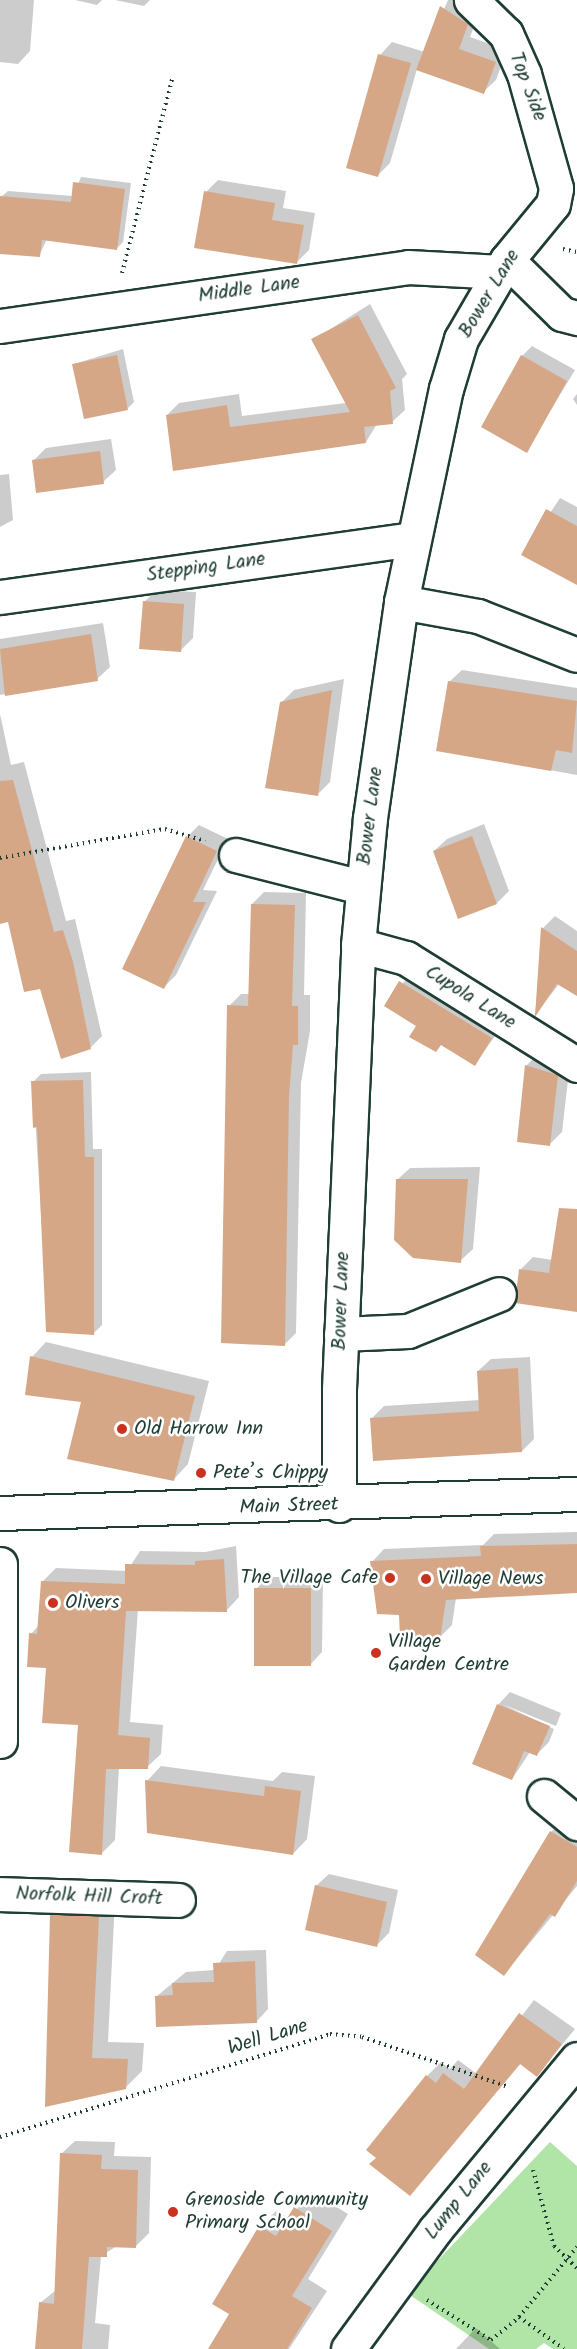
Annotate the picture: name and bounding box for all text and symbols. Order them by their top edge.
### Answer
street label: Top Side [503,49,551,125]
street label: Bower Lane [454,245,526,343]
street label: Middle Lane [197,271,301,309]
street label: Stepping Lane [145,548,267,588]
street label: Bower Lane [353,765,389,867]
street label: Cupola Lane [420,961,520,1035]
street label: Bower Lane [328,1251,356,1351]
place label: Old Harrow Inn [134,1417,263,1441]
marker: Old Harrow Inn [115,1422,129,1436]
place label: Pete’s Chippy [213,1461,328,1485]
marker: Pete’s Chippy [194,1466,208,1480]
street label: Main Street [239,1493,339,1521]
place label: The Village Cafe [241,1566,378,1590]
place label: Village News [438,1567,544,1591]
marker: The Village Cafe [383,1571,397,1585]
marker: Village News [419,1572,433,1586]
place label: Olivers [65,1591,119,1615]
marker: Olivers [46,1596,60,1610]
place label: Village Garden Centre [388,1630,509,1677]
marker: Village Garden Centre [369,1646,383,1660]
street label: Norfolk Hill Croft [15,1882,163,1912]
street label: Well Lane [225,2014,311,2062]
street label: Lump Lane [420,2157,498,2245]
place label: Grenoside Community Primary School [185,2188,368,2235]
marker: Grenoside Community Primary School [166,2205,180,2219]

